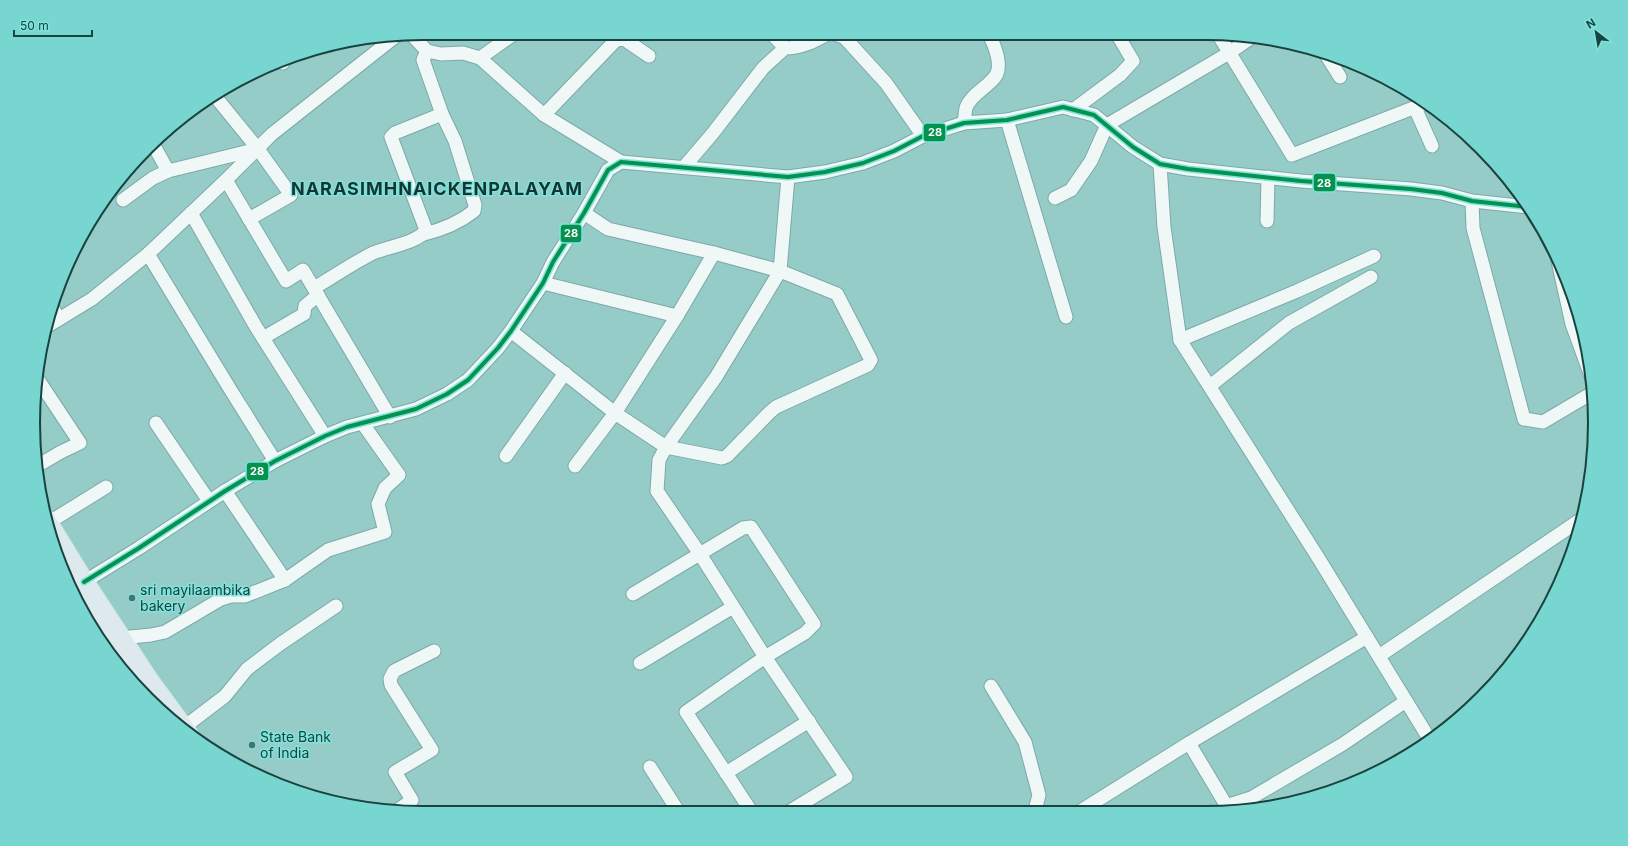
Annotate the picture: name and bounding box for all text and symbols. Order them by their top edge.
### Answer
scale bar [14,12,92,38]
north arrow [1576,12,1616,52]
text: N [1584,15,1598,32]
text: 50 m [20,18,49,33]
line badge: 28 [923,123,946,142]
text: 28 [928,125,942,139]
line badge: 28 [1313,173,1336,192]
text: 28 [1317,176,1331,190]
district label: NARASIMHNAICKENPALAYAM [291,178,583,199]
line badge: 28 [560,224,582,243]
text: 28 [564,226,578,240]
line badge: 28 [246,462,269,481]
text: 28 [250,464,264,478]
place label: sri mayilaambika bakery [140,581,250,614]
marker: sri mayilaambika bakery [127,593,137,603]
place label: State Bank of India [260,728,331,761]
marker: State Bank of India [247,740,257,750]

